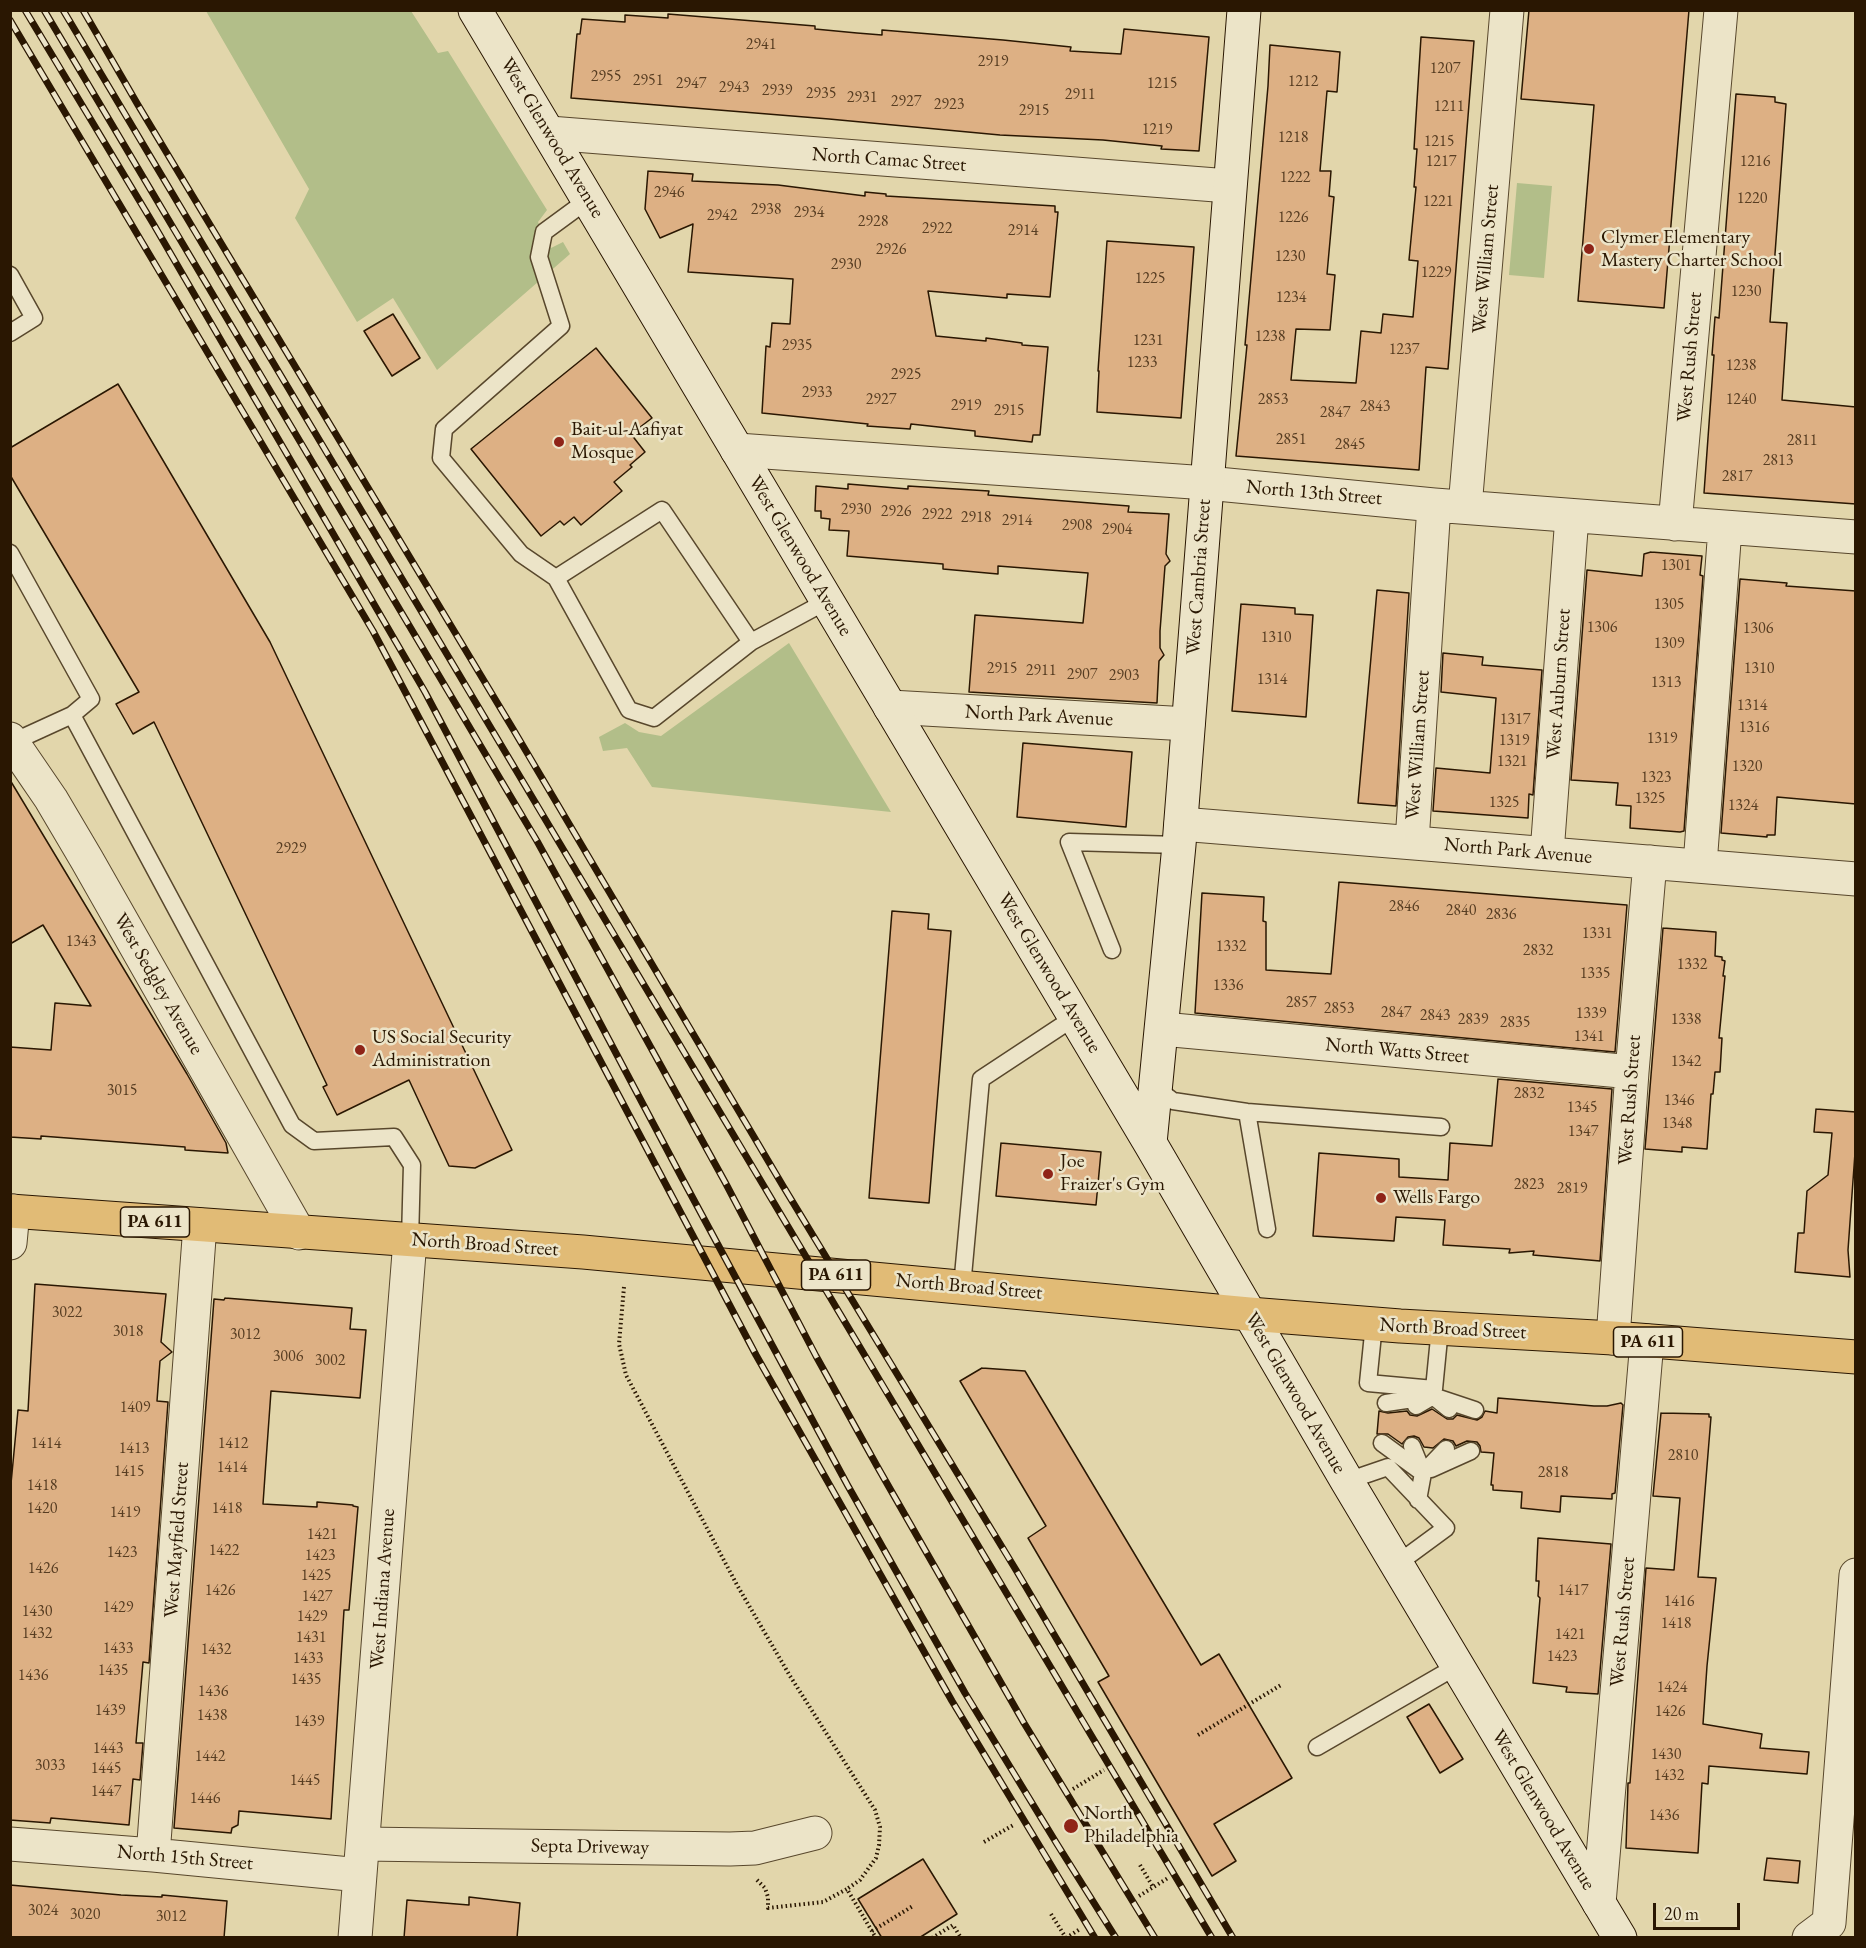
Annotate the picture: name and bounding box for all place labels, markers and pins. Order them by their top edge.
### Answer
place label: Clymer Elementary Mastery Charter School [1601,226,1783,273]
marker: Clymer Elementary Mastery Charter School [1582,242,1596,256]
place label: Bait-ul-Aafiyat Mosque [571,418,683,465]
marker: Bait-ul-Aafiyat Mosque [552,435,566,449]
place label: US Social Security Administration [372,1026,511,1073]
marker: US Social Security Administration [353,1043,367,1057]
place label: Joe Fraizer's Gym [1060,1150,1165,1197]
marker: Joe Fraizer's Gym [1041,1167,1055,1181]
place label: Wells Fargo [1393,1186,1480,1210]
marker: Wells Fargo [1374,1191,1388,1205]
place label: North Philadelphia [1084,1802,1179,1849]
marker: North Philadelphia [1062,1817,1080,1835]

